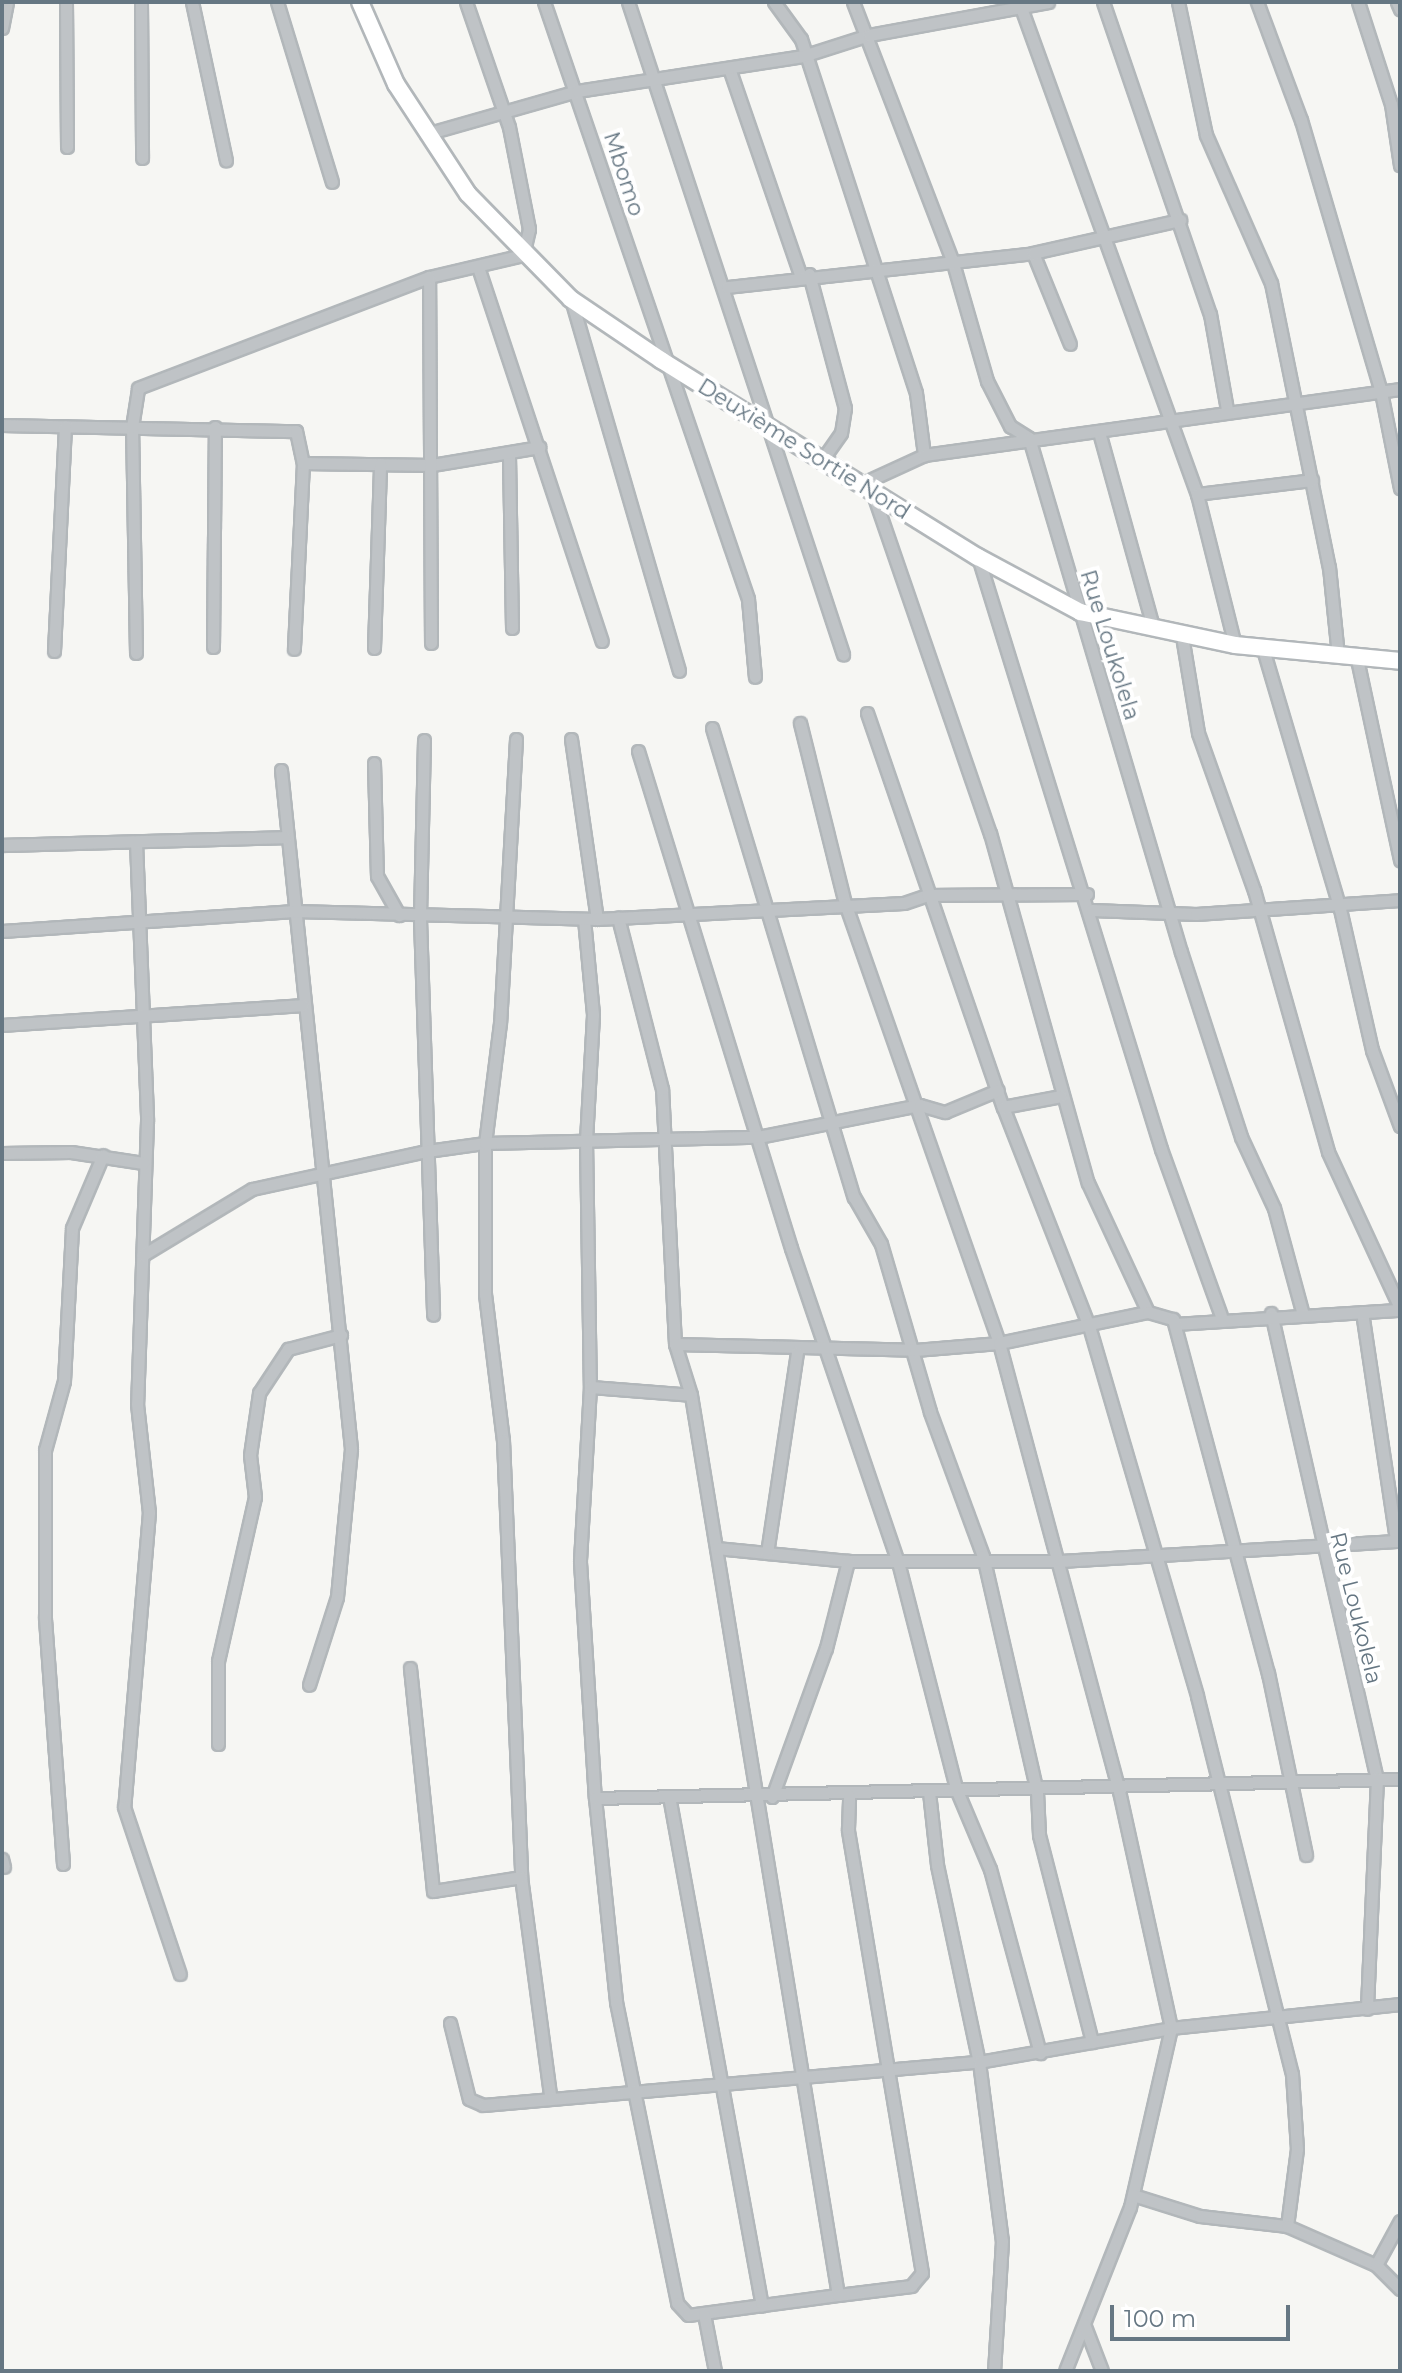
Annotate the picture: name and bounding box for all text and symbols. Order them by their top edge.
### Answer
street label: Mbomo [598,129,650,219]
street label: Deuxième Sortie Nord [693,373,915,525]
street label: Rue Loukolela [1075,567,1145,723]
street label: Rue Loukolela [1324,1529,1388,1687]
scale bar [1114,2289,1294,2339]
text: 100 m [1124,2304,1196,2333]

